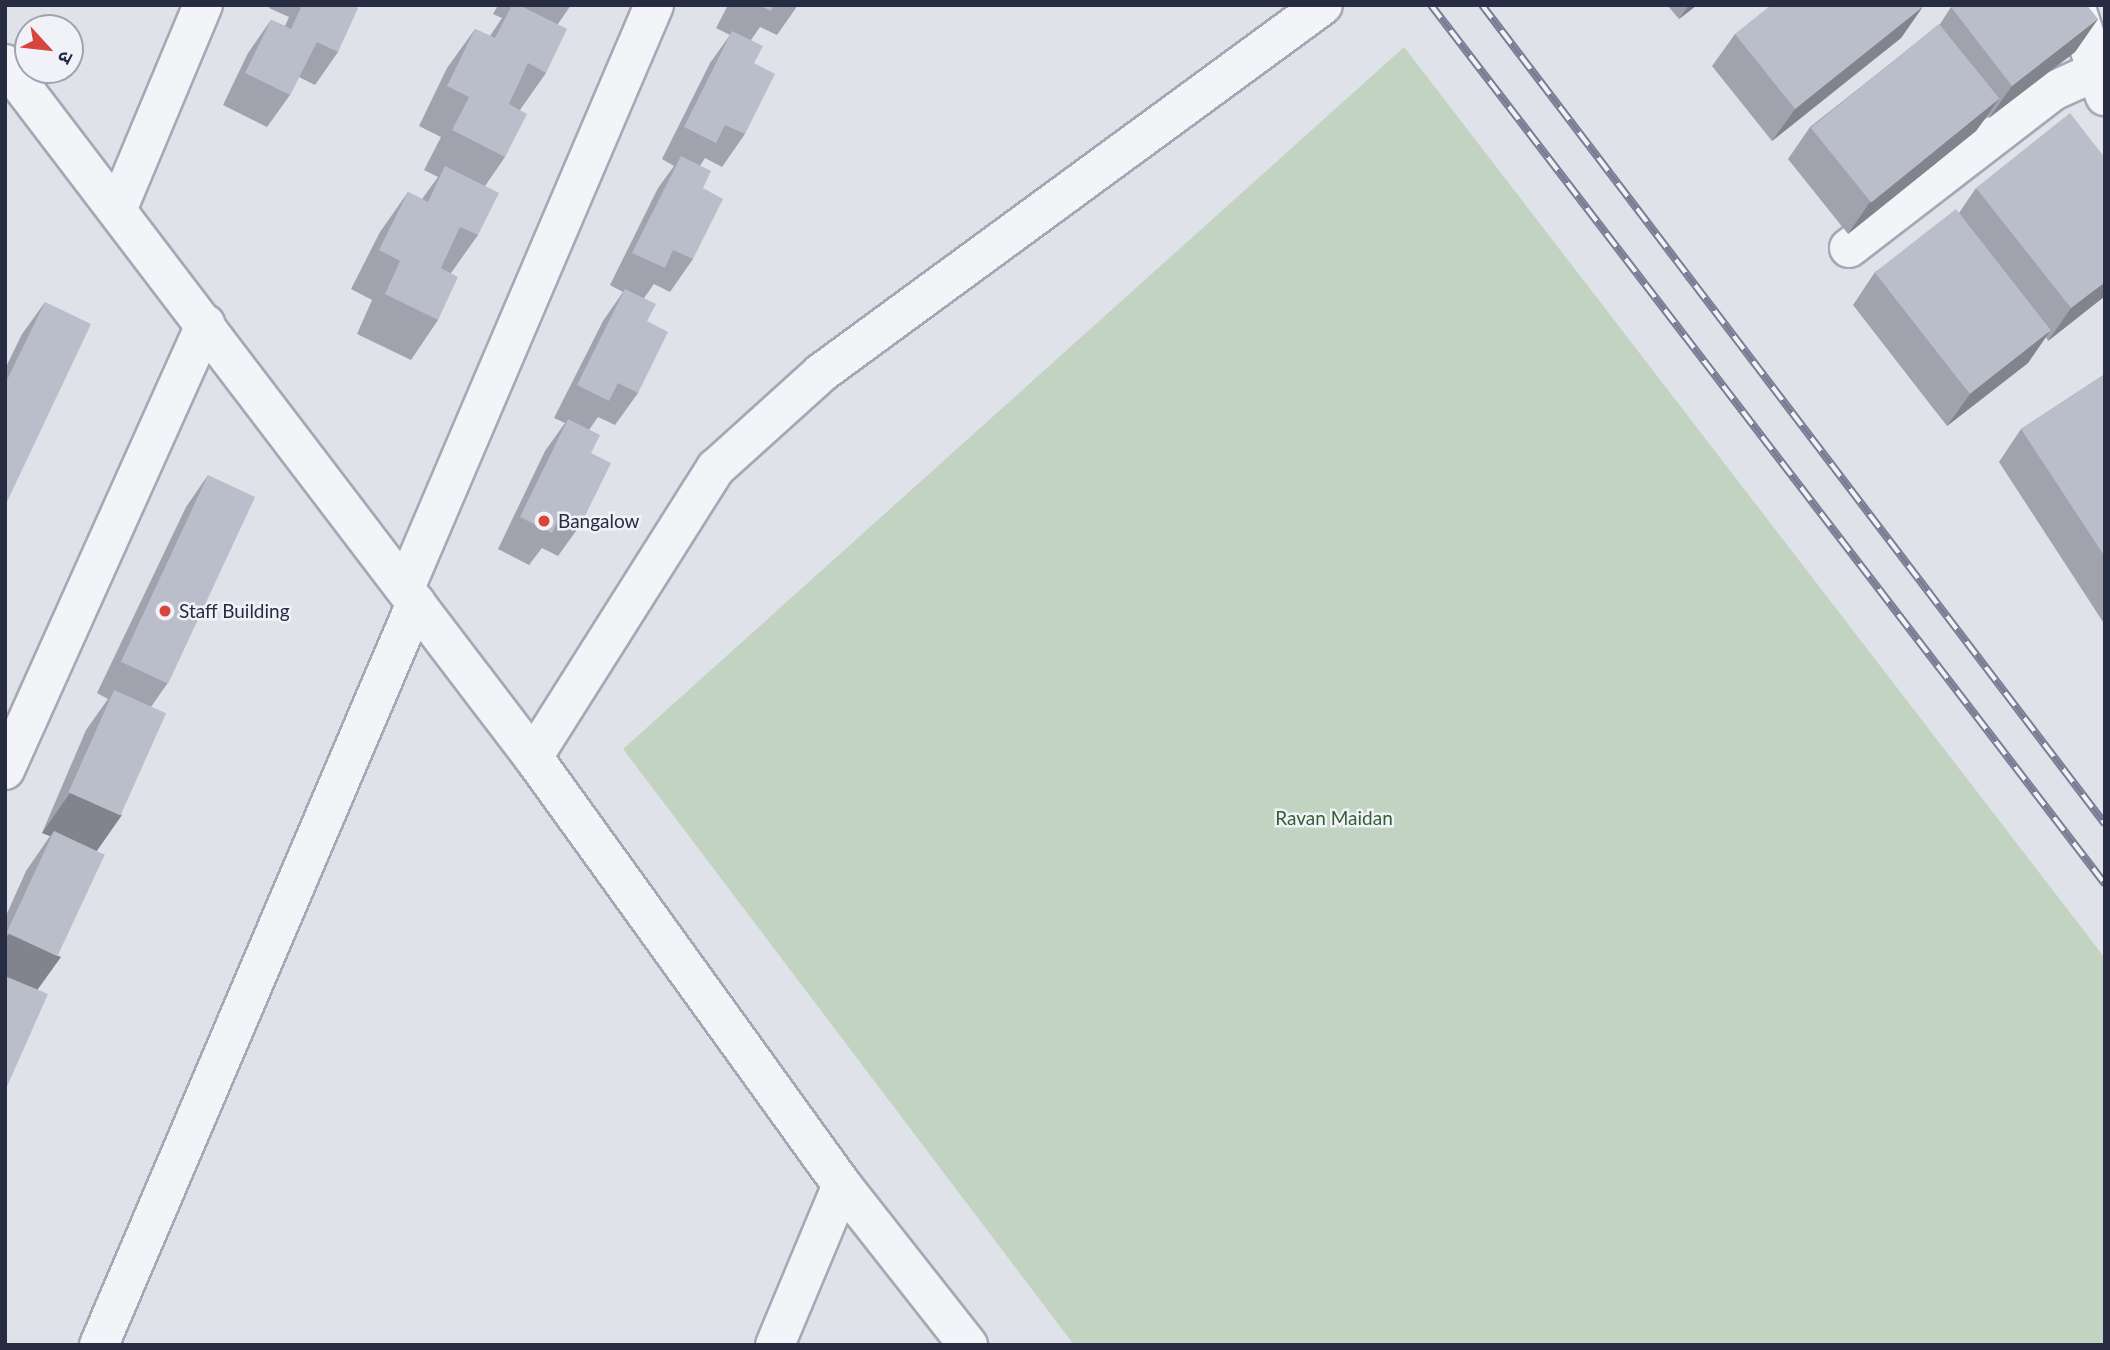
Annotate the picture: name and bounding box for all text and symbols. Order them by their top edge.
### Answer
north arrow [14,14,84,84]
text: उ [54,48,79,68]
place label: Bangalow [558,510,640,532]
marker: Bangalow [536,513,552,529]
place label: Staff Building [179,600,290,622]
marker: Staff Building [157,603,173,619]
park label: Ravan Maidan [1275,807,1393,829]

